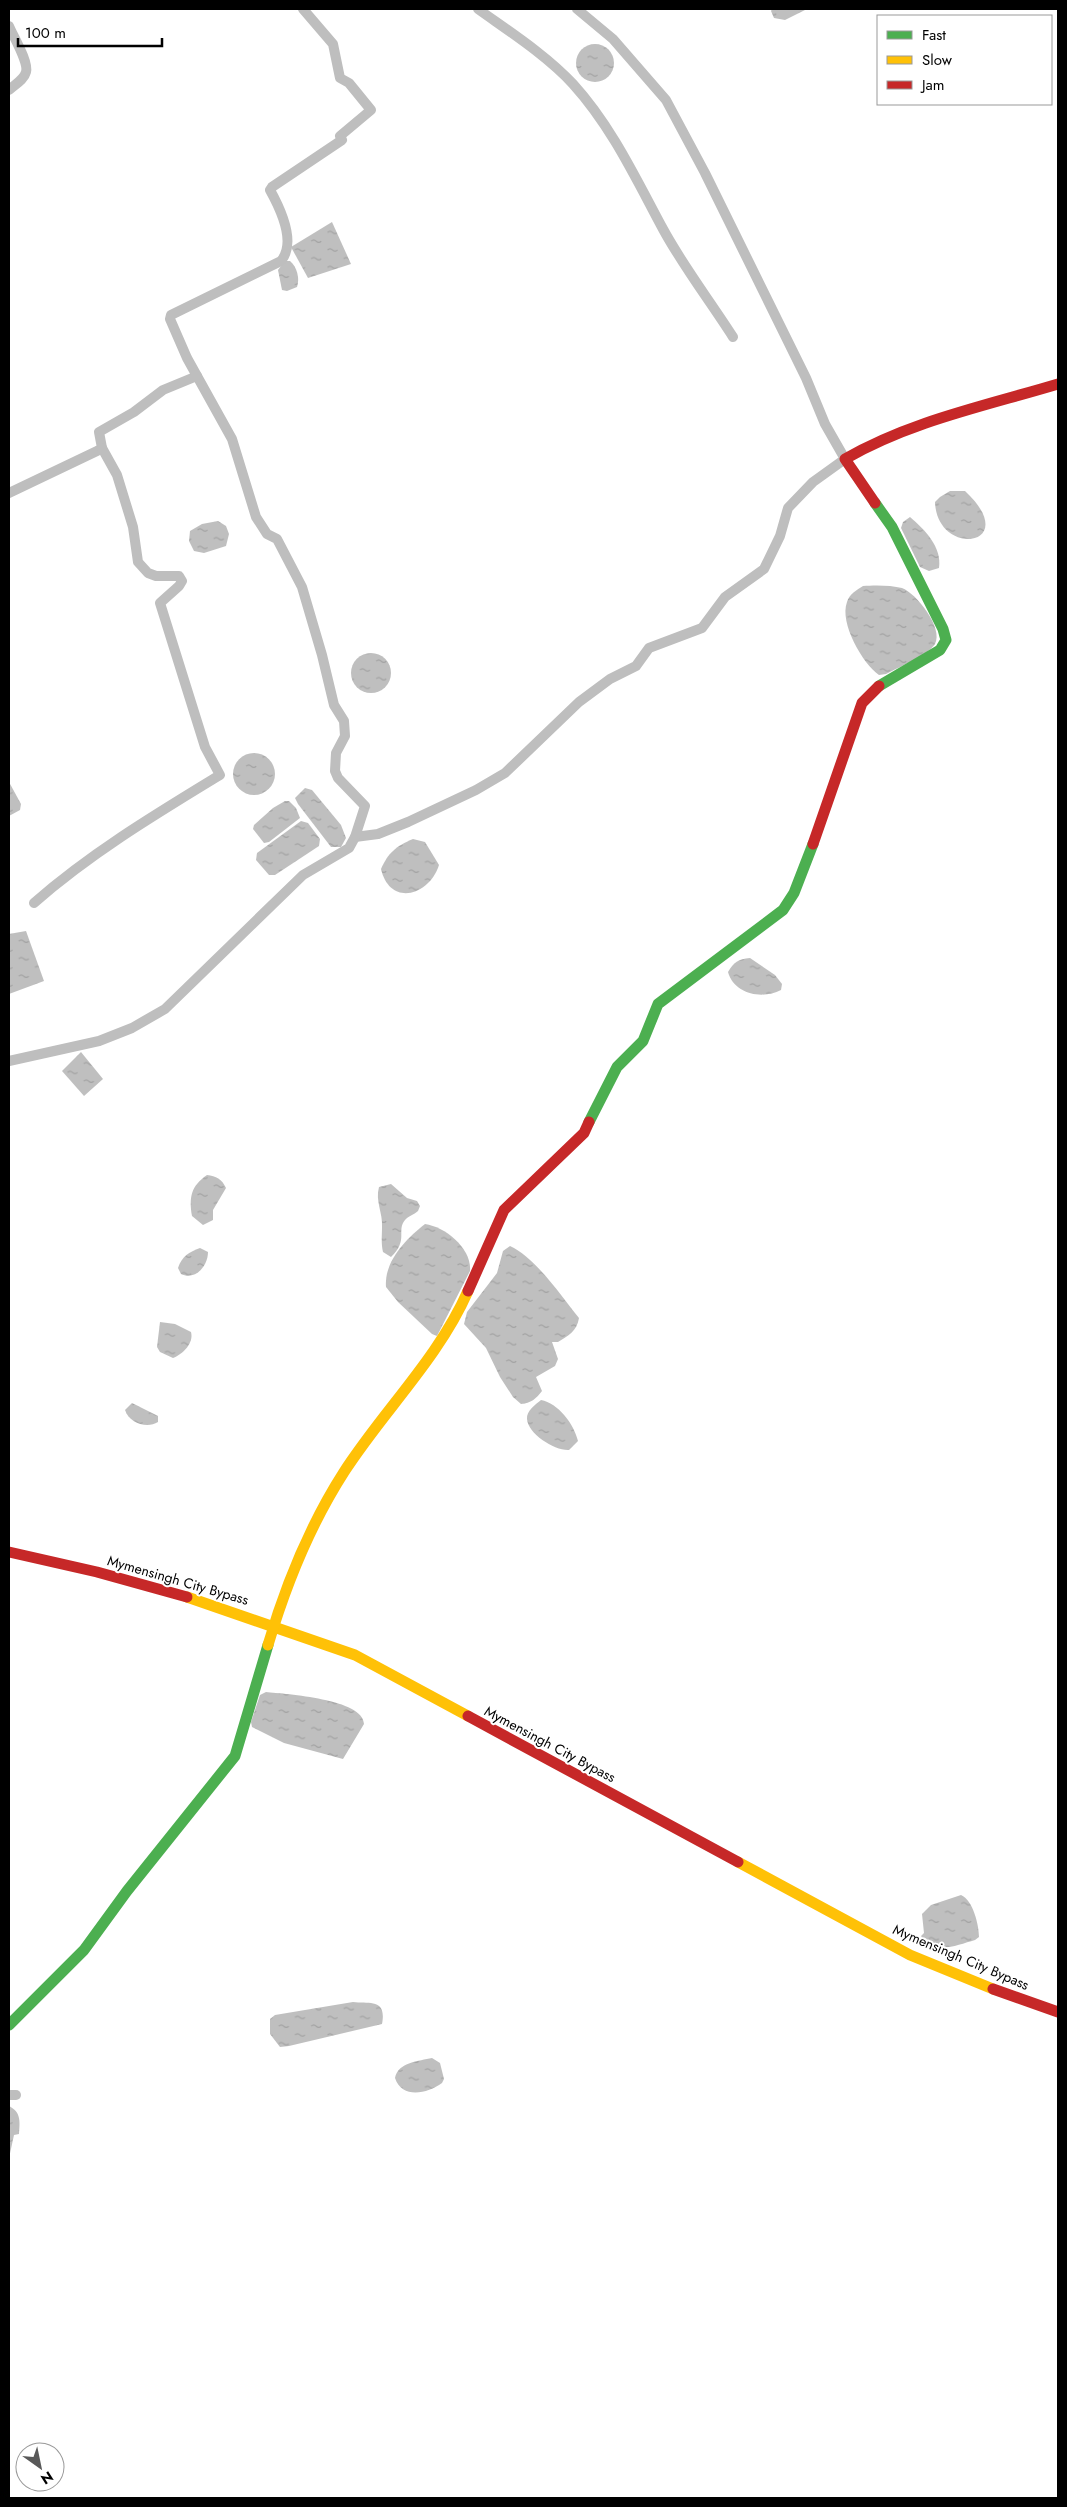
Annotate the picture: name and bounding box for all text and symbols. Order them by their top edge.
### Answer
scale bar [18,15,161,47]
legend [877,15,1052,105]
text: 100 m [25,22,66,44]
text: Fast [922,24,946,46]
text: Slow [922,49,953,71]
text: Jam [920,74,945,96]
street label: Mymensingh City Bypass [105,1550,251,1610]
street label: Mymensingh City Bypass [481,1701,619,1787]
street label: Mymensingh City Bypass [890,1919,1032,1995]
north arrow [15,2442,65,2492]
text: N [37,2466,57,2489]

